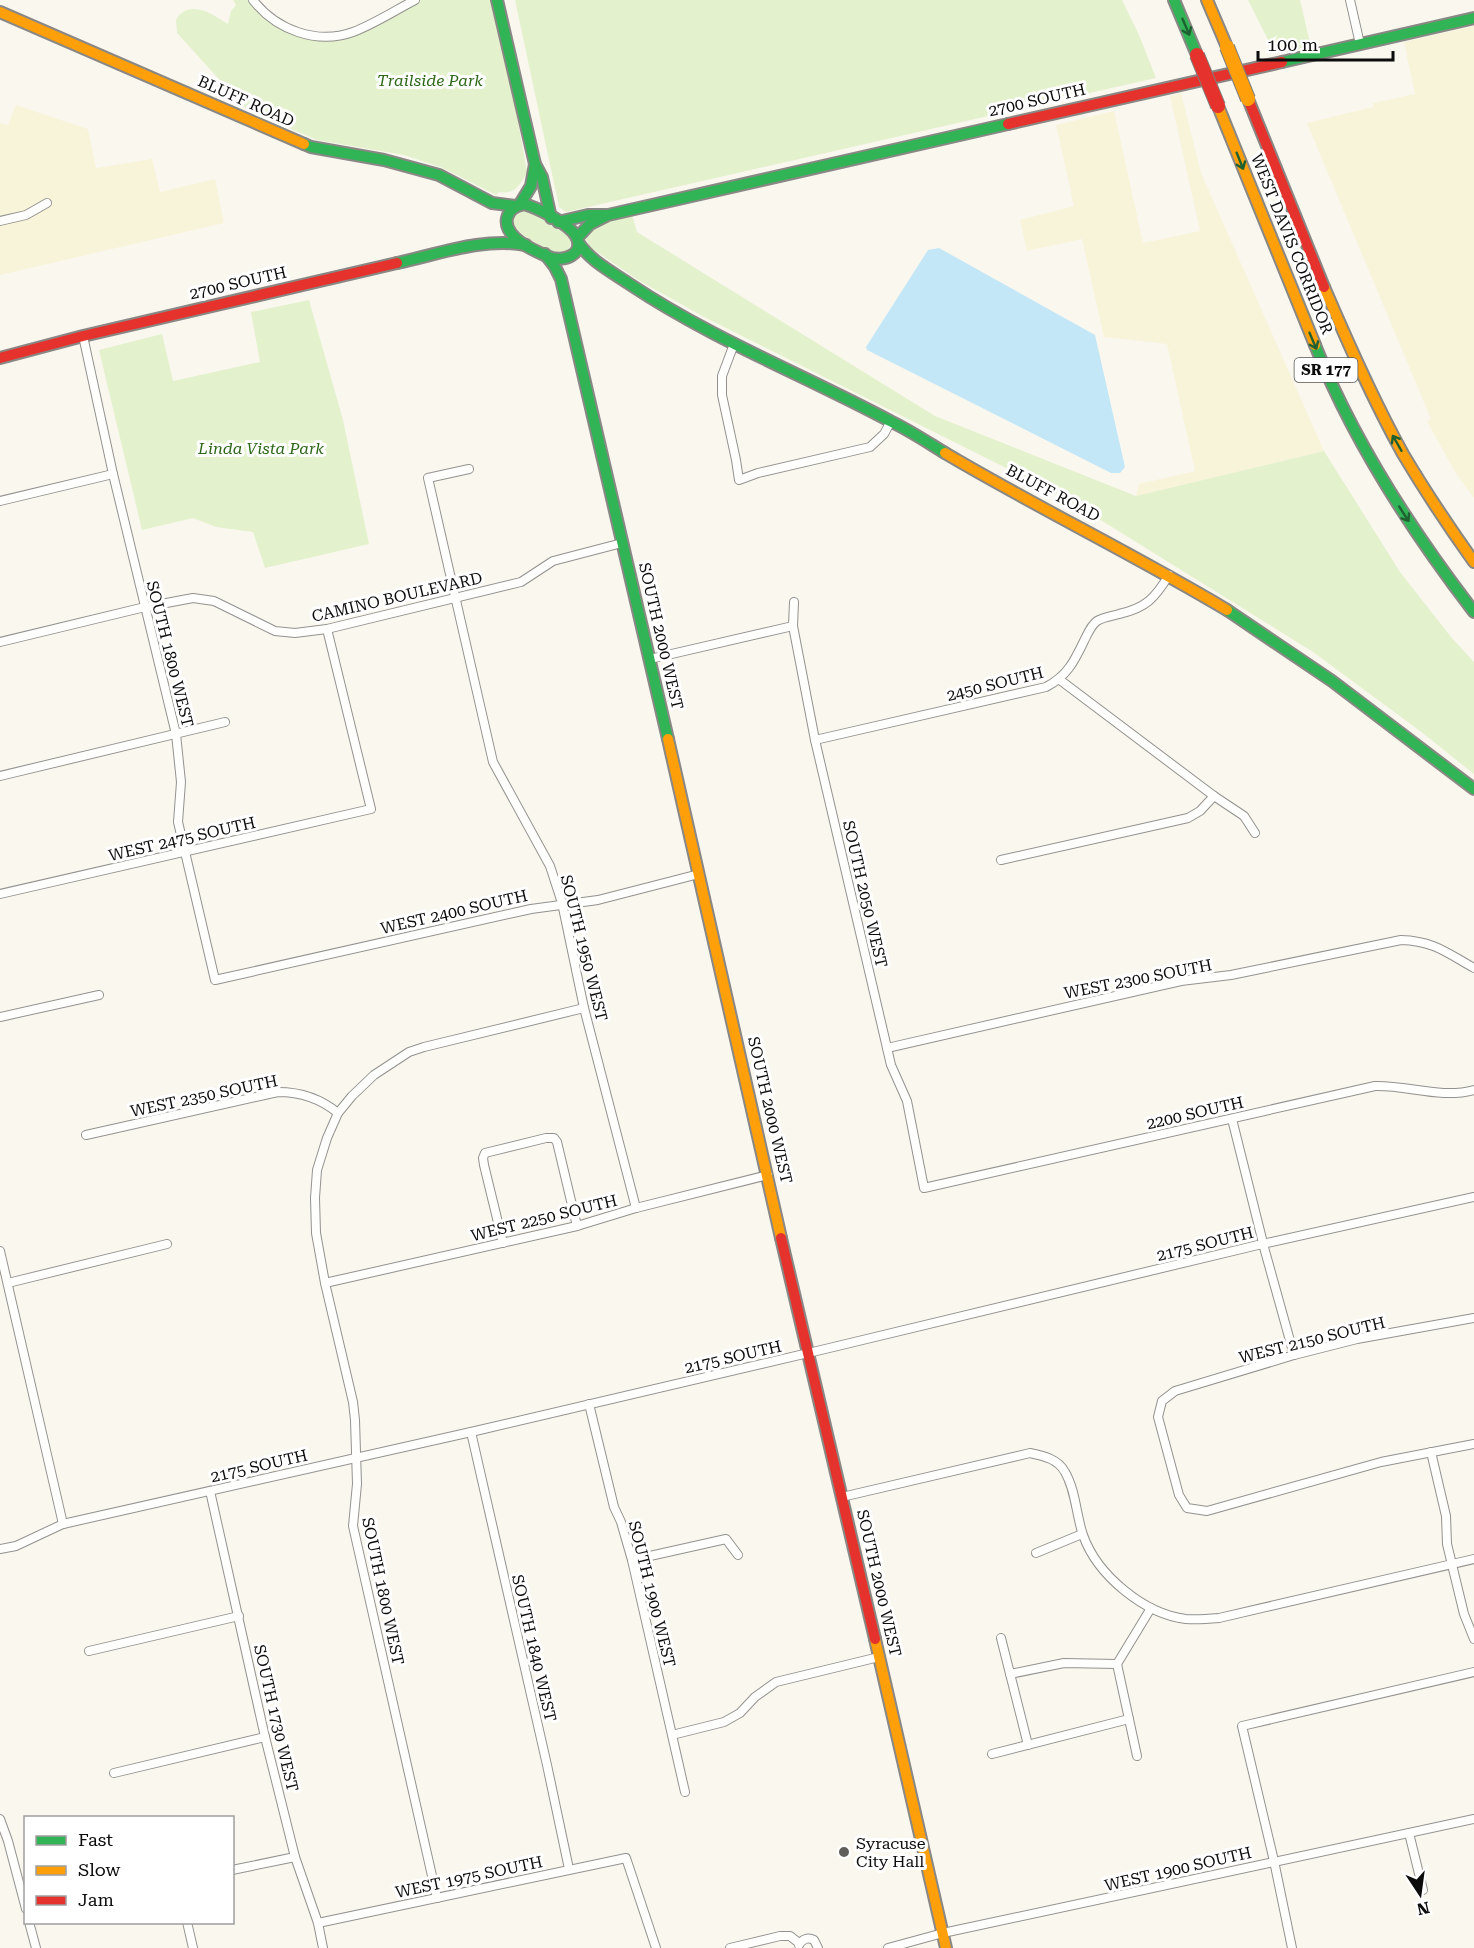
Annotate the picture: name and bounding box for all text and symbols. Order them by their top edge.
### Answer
one-way arrow [1180,18,1192,36]
scale bar [1258,24,1393,62]
text: 100 m [1267,34,1318,55]
street label: BLUFF ROAD [195,71,297,131]
park label: Trailside Park [377,71,483,90]
street label: 2700 SOUTH [987,80,1087,120]
one-way arrow [1235,151,1246,169]
street label: WEST DAVIS CORRIDOR [1247,151,1337,337]
street label: 2700 SOUTH [188,263,288,303]
one-way arrow [1308,331,1319,350]
road number: SR 177 [1294,358,1358,382]
one-way arrow [1390,434,1402,451]
park label: Linda Vista Park [197,439,324,458]
street label: BLUFF ROAD [1003,460,1103,526]
one-way arrow [1398,505,1410,522]
street label: SOUTH 2000 WEST [635,561,687,712]
street label: CAMINO BOULEVARD [310,568,484,626]
street label: SOUTH 1800 WEST [143,579,197,729]
street label: 2450 SOUTH [945,663,1045,705]
street label: WEST 2475 SOUTH [107,813,257,865]
street label: SOUTH 2050 WEST [839,819,891,970]
street label: SOUTH 1950 WEST [557,873,611,1023]
street label: WEST 2400 SOUTH [379,886,529,938]
street label: WEST 2300 SOUTH [1062,955,1214,1003]
street label: SOUTH 2000 WEST [744,1035,796,1186]
street label: WEST 2350 SOUTH [129,1071,279,1121]
street label: 2200 SOUTH [1145,1093,1245,1133]
street label: WEST 2250 SOUTH [469,1191,619,1245]
street label: 2175 SOUTH [1155,1223,1255,1265]
street label: WEST 2150 SOUTH [1237,1313,1387,1367]
street label: 2175 SOUTH [683,1337,783,1377]
street label: 2175 SOUTH [209,1446,309,1486]
street label: SOUTH 2000 WEST [853,1508,905,1659]
street label: SOUTH 1800 WEST [358,1516,408,1667]
street label: SOUTH 1900 WEST [625,1519,679,1669]
street label: SOUTH 1840 WEST [508,1573,560,1724]
street label: SOUTH 1730 WEST [250,1643,302,1794]
legend [24,1816,234,1924]
text: Fast [78,1829,113,1850]
place label: Syracuse City Hall [856,1834,926,1871]
street label: WEST 1900 SOUTH [1103,1843,1253,1895]
marker: Syracuse City Hall [837,1845,851,1859]
street label: WEST 1975 SOUTH [394,1852,544,1902]
text: Slow [78,1859,120,1880]
north arrow [1390,1864,1450,1924]
text: Jam [78,1889,114,1910]
text: N [1415,1897,1431,1919]

